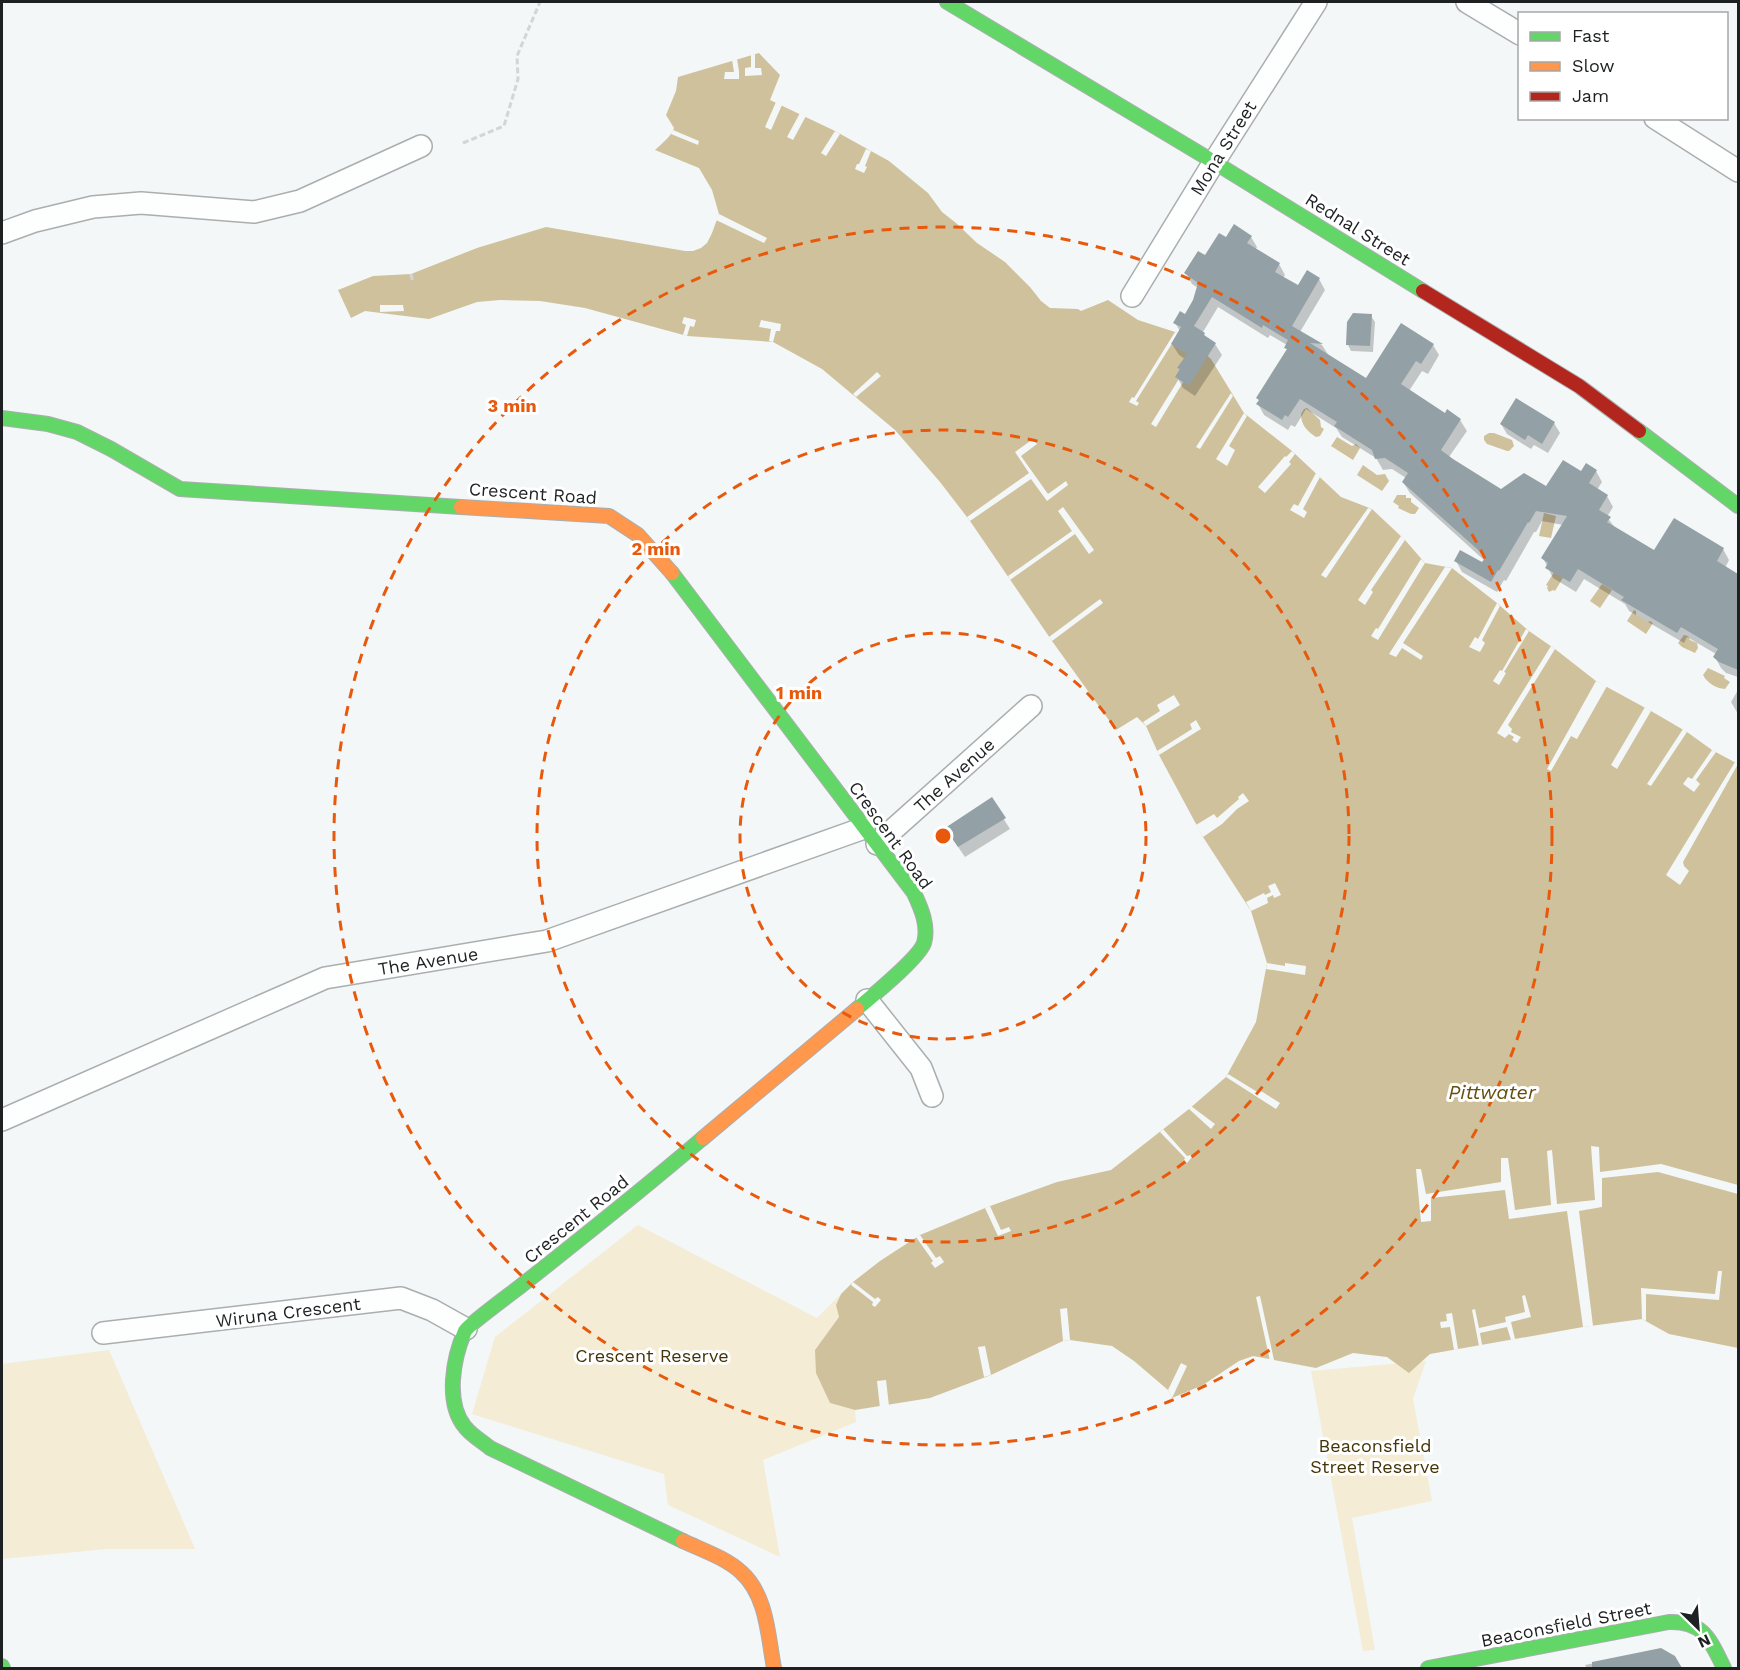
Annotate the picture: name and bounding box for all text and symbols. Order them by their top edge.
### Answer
legend [1518,12,1728,120]
text: Fast [1572,25,1610,46]
text: Slow [1572,55,1615,76]
text: Jam [1572,85,1609,106]
street label: Mona Street [1186,97,1261,199]
street label: Rednal Street [1302,188,1415,270]
text: 3 min [487,395,537,416]
street label: Crescent Road [468,478,598,508]
text: 2 min [631,538,681,559]
text: 1 min [776,682,822,703]
street label: The Avenue [909,733,999,817]
street label: Crescent Road [845,777,937,893]
centre of rings [933,826,953,846]
street label: The Avenue [376,943,480,979]
water label: Pittwater [1448,1080,1537,1104]
street label: Crescent Road [520,1170,632,1268]
street label: Wiruna Crescent [214,1293,362,1331]
park label: Crescent Reserve [575,1345,729,1366]
park label: Beaconsfield Street Reserve [1310,1435,1440,1477]
street label: Beaconsfield Street [1479,1597,1653,1651]
north arrow [1668,1598,1728,1658]
text: N [1695,1630,1714,1652]

